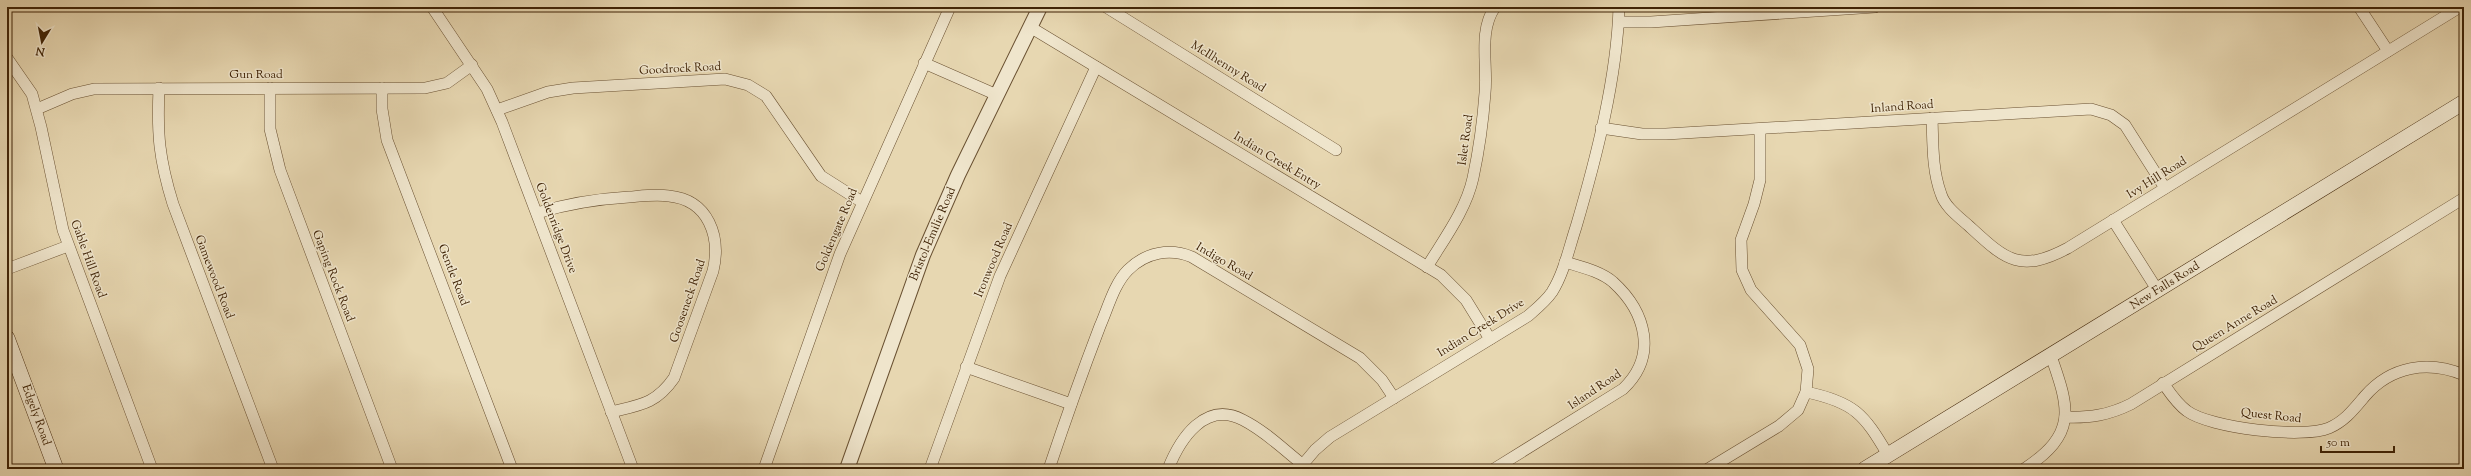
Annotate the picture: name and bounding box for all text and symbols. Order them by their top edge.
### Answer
north arrow [22,22,62,62]
street label: McIlhenny Road [1187,37,1269,97]
text: N [35,42,47,60]
street label: Goodrock Road [639,58,722,80]
street label: Gun Road [229,66,283,84]
street label: Inland Road [1870,96,1934,118]
street label: Islet Road [1454,113,1478,167]
street label: Indian Creek Entry [1230,128,1324,194]
street label: Ivy Hill Road [2123,152,2191,204]
street label: Goldenridge Drive [530,180,582,276]
street label: Bristol-Emilie Road [905,184,961,284]
street label: Goldengate Road [811,185,863,275]
street label: Gable Hill Road [65,217,111,301]
street label: Ironwood Road [970,220,1018,300]
street label: Gaping Rock Road [307,228,359,325]
street label: Gamewood Road [190,232,238,322]
street label: Indigo Road [1192,238,1256,286]
street label: Gentle Road [433,242,473,309]
street label: Gooseneck Road [665,257,711,345]
street label: New Falls Road [2127,257,2204,315]
street label: Queen Anne Road [2189,291,2281,357]
street label: Indian Creek Drive [1434,294,1528,362]
street label: Island Road [1565,365,1625,414]
street label: Edgely Road [17,382,55,448]
street label: Quest Road [2240,404,2302,428]
scale bar [2321,428,2394,454]
text: 50 m [2326,434,2350,452]

